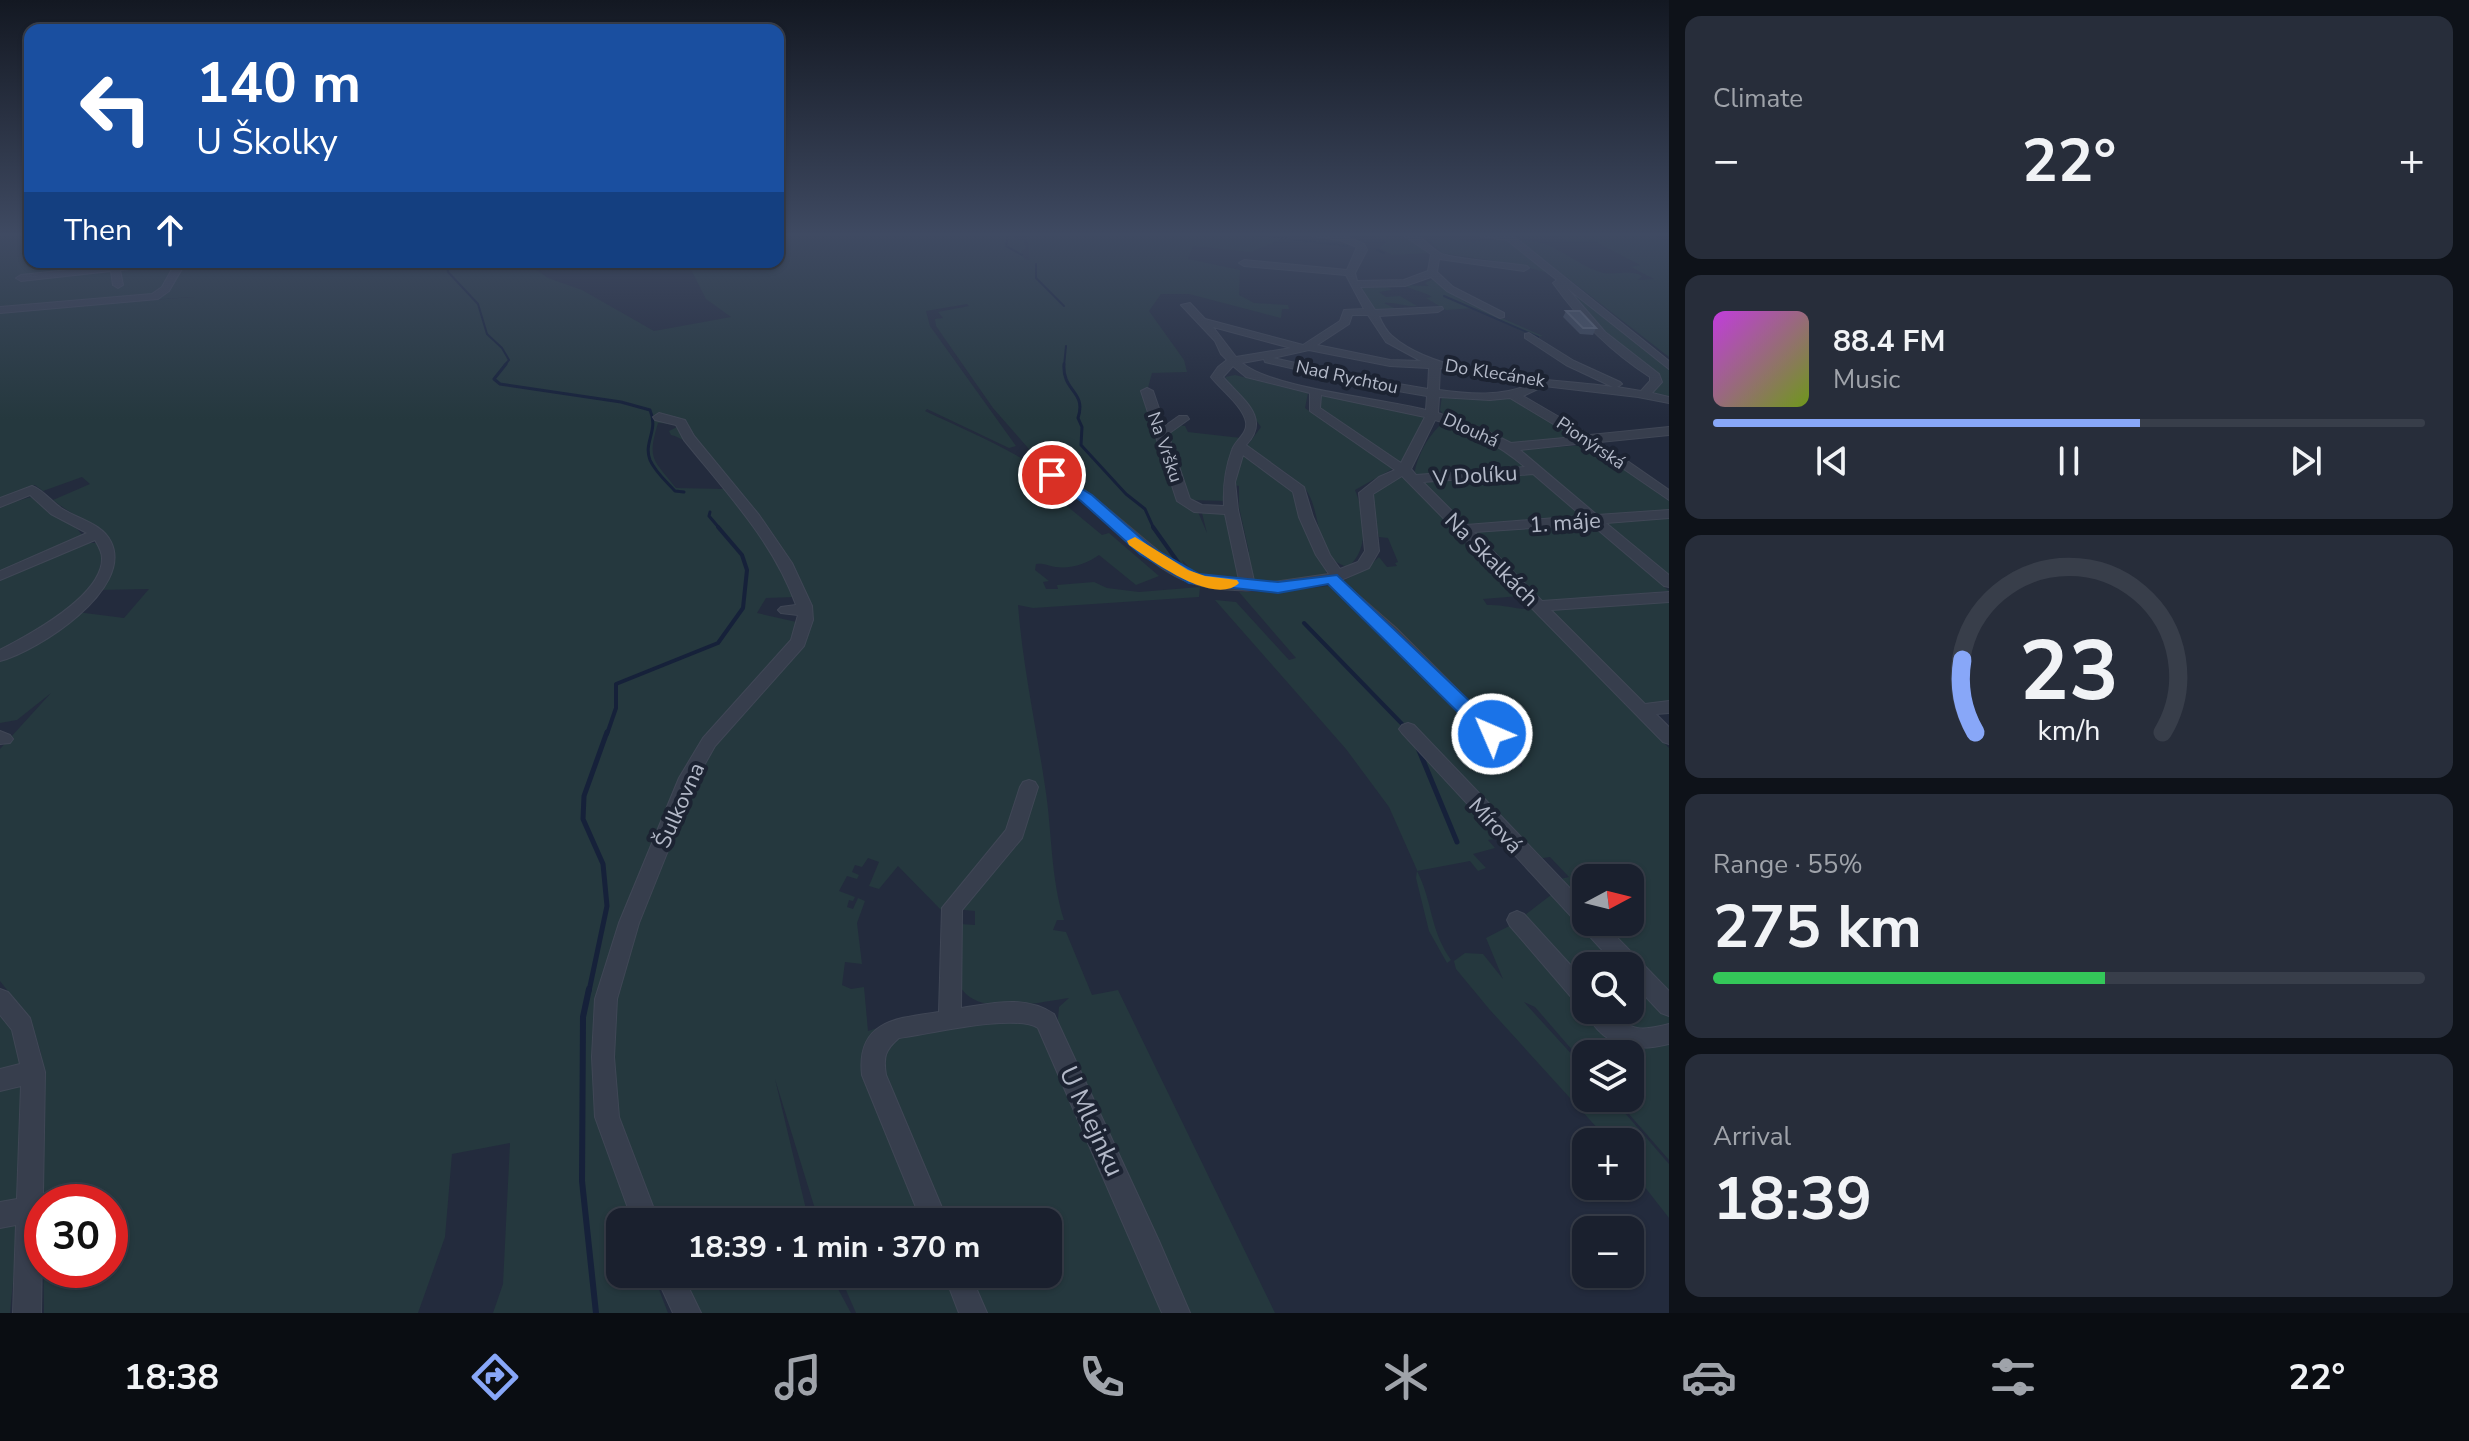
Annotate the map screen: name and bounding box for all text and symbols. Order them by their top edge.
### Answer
text: 140 m [196,45,361,122]
icon: left [64,56,168,160]
text: Climate [1713,81,1803,116]
text: U Školky [196,118,338,167]
text: 22° [2022,120,2116,202]
text: − [1713,131,1739,191]
text: + [2399,131,2425,191]
icon: ahead [148,208,192,252]
text: Then [64,210,132,251]
text: 88.4 FM [1833,321,1945,362]
street label: Do Klecánek [1443,353,1548,393]
street label: Nad Rychtou [1294,354,1400,400]
text: Music [1833,362,1900,397]
street label: Dlouhá [1439,407,1503,453]
street label: Na Vršku [1142,409,1188,485]
street label: Pionýrská [1552,411,1630,475]
icon: previous [1810,439,1854,483]
icon: pause [2047,439,2091,483]
icon: next [2284,439,2328,483]
pin [1018,441,1086,509]
icon: arrive [1030,453,1074,497]
street label: V Dolíku [1431,458,1518,494]
street label: Na Skalkách [1438,506,1545,613]
street label: 1. máje [1528,506,1602,540]
text: 23 [2019,614,2119,727]
position arrow [1450,692,1534,776]
text: km/h [2038,711,2100,750]
street label: Šulkovna [648,758,712,853]
street label: Mírová [1462,791,1529,860]
text: Range · 55% [1713,847,1863,882]
north arrow [1572,864,1644,936]
map controls [1572,864,1644,1288]
text: 275 km [1713,886,1922,968]
button: search [1572,952,1644,1024]
button: layers [1572,1040,1644,1112]
street label: U Mlejnku [1051,1060,1132,1182]
text: Arrival [1713,1119,1791,1154]
button: + [1572,1128,1644,1200]
text: 18:39 [1713,1158,1872,1240]
speed limit sign: 30 [24,1184,128,1288]
button: − [1572,1216,1644,1288]
text: 18:39 · 1 min · 370 m [688,1227,980,1268]
icon: directions [467,1349,523,1405]
icon: music [770,1349,826,1405]
icon: phone [1074,1349,1130,1405]
icon: climate [1378,1349,1434,1405]
icon: car [1681,1349,1737,1405]
icon: filters [1985,1349,2041,1405]
text: 18:38 [124,1353,219,1402]
text: 22° [2288,1353,2345,1402]

